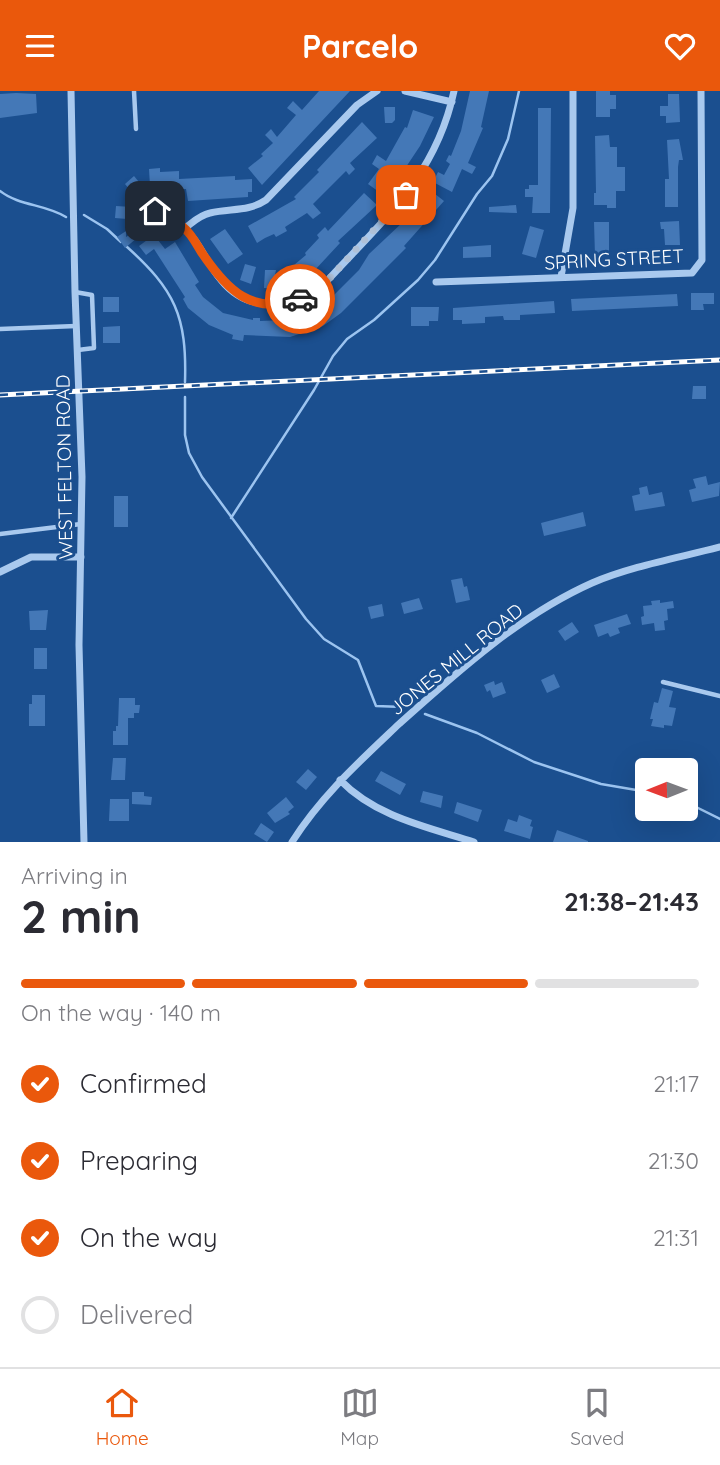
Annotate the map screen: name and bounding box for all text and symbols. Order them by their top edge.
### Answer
text: Parcelo [302,26,418,66]
icon: menu [21,27,59,65]
icon: heart [661,27,699,65]
pin [376,165,436,225]
icon: bag [387,176,425,214]
pin [125,181,185,241]
icon: home [136,192,174,230]
street label: SPRING STREET [544,243,684,275]
courier [265,264,335,334]
icon: car [281,280,319,318]
street label: WEST FELTON ROAD [50,374,78,560]
street label: JONES MILL ROAD [384,598,528,720]
north arrow [635,758,698,821]
map controls [635,758,698,821]
text: Arriving in [21,861,128,890]
text: 21:38–21:43 [564,885,699,918]
text: 2 min [21,887,141,945]
text: On the way · 140 m [21,998,221,1027]
icon: check [21,1065,59,1103]
text: Confirmed [80,1067,207,1100]
text: 21:17 [653,1069,699,1098]
icon: check [21,1142,59,1180]
text: Preparing [80,1144,198,1177]
text: 21:30 [648,1146,699,1175]
icon: check [21,1219,59,1257]
text: On the way [80,1221,218,1254]
text: 21:31 [653,1223,699,1252]
text: Delivered [80,1298,193,1331]
tab: Home [96,1384,149,1450]
tab: Map [340,1384,379,1450]
tab: Saved [570,1384,624,1450]

